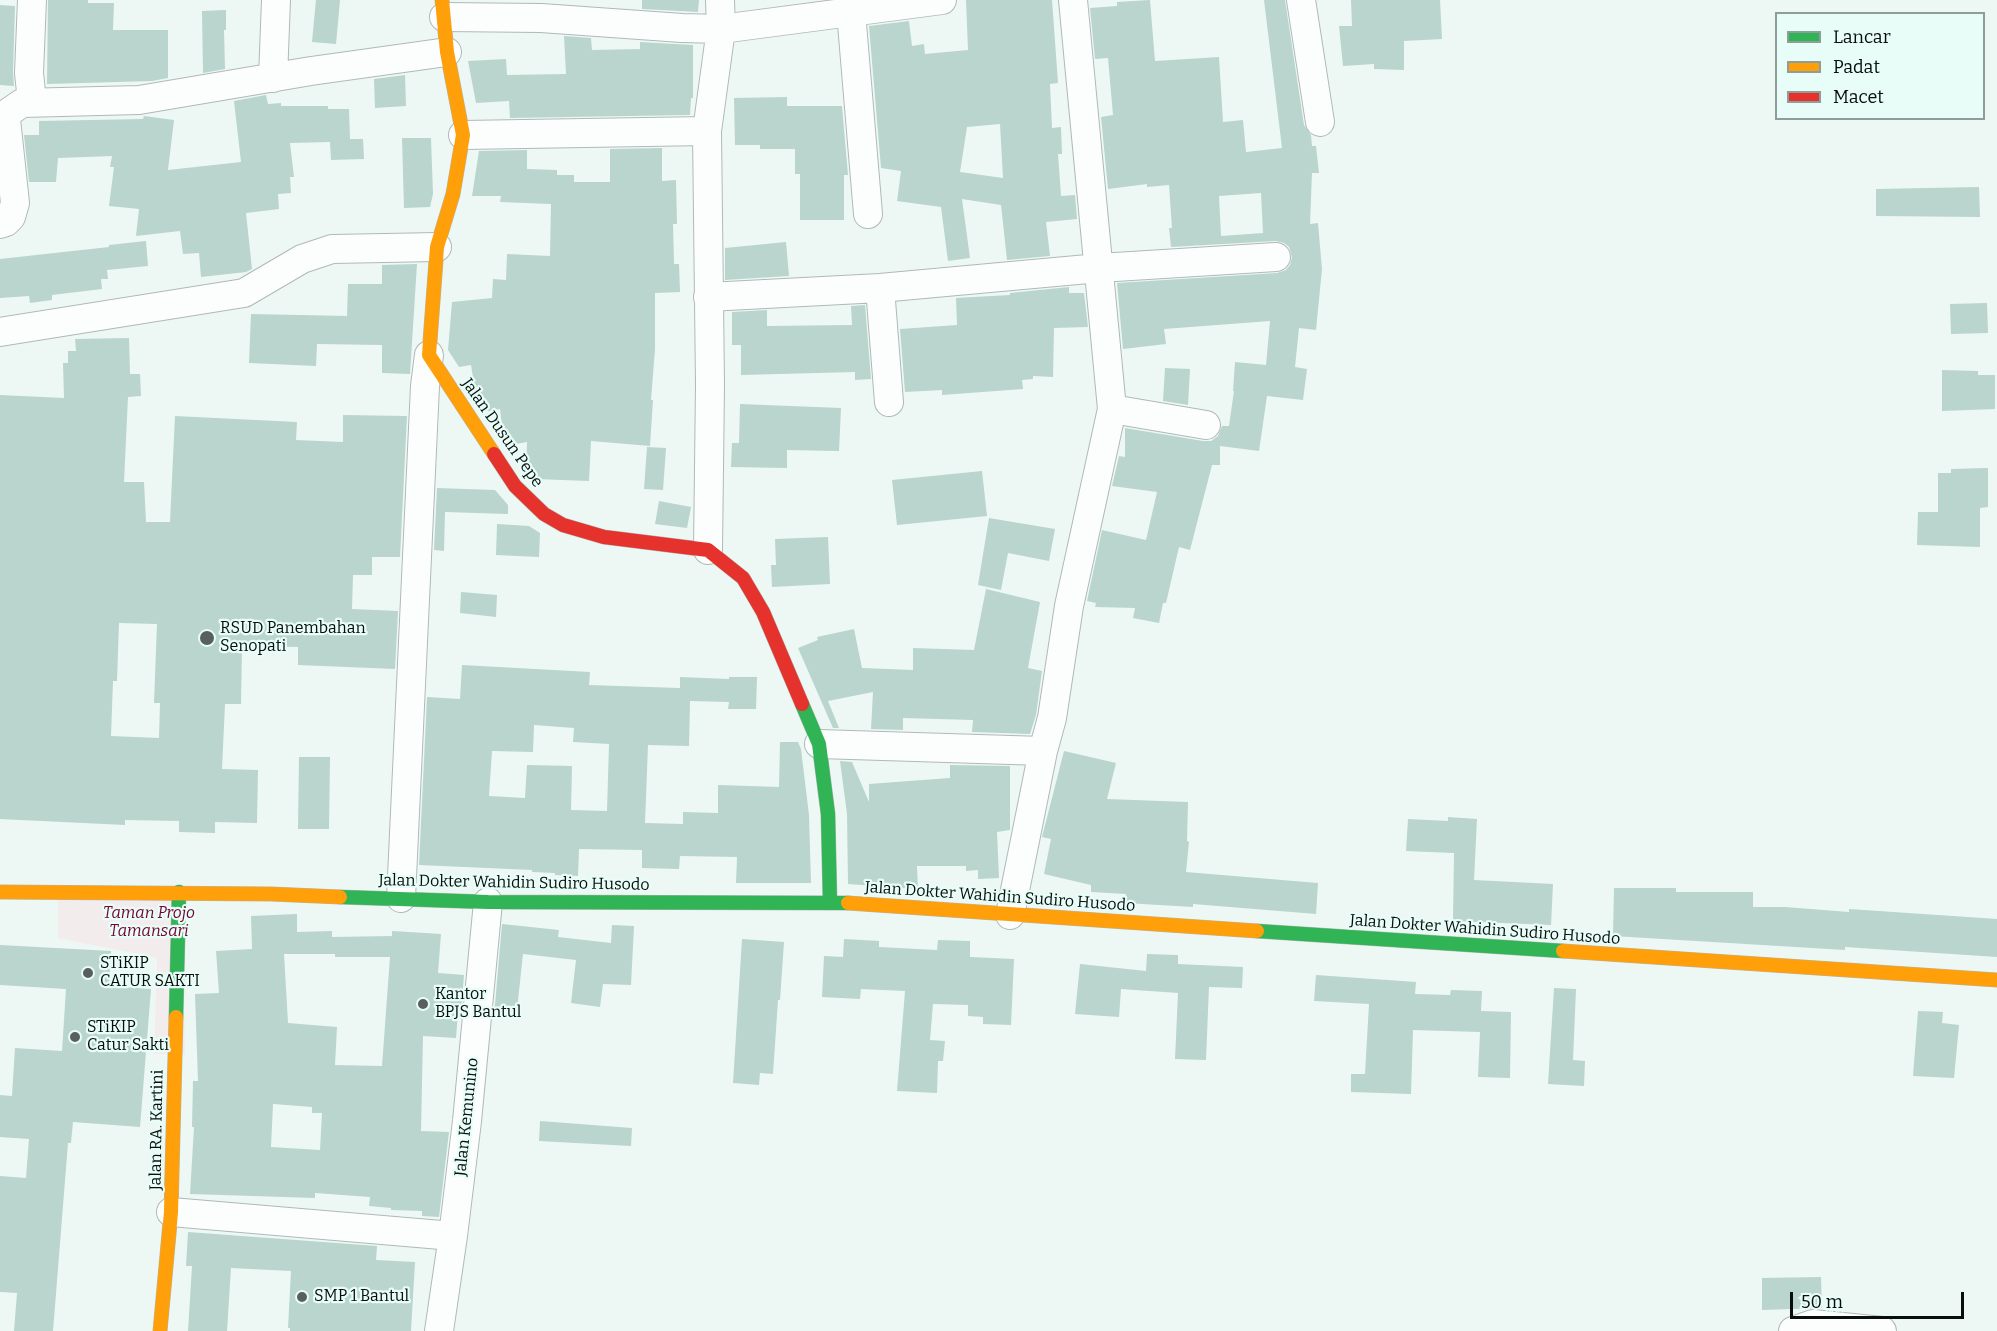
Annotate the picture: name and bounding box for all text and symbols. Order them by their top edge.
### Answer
legend [1775,12,1985,120]
text: Lancar [1833,26,1891,48]
text: Padat [1833,56,1880,78]
text: Macet [1833,86,1884,108]
street label: Jalan Dusun Pepe [457,375,547,491]
place label: RSUD Panembahan Senopati [220,619,366,657]
marker: RSUD Panembahan Senopati [198,629,216,647]
street label: Jalan Dokter Wahidin Sudiro Husodo [378,871,650,895]
street label: Jalan Dokter Wahidin Sudiro Husodo [864,878,1136,916]
park label: Taman Projo Tamansari [103,904,195,942]
street label: Jalan Dokter Wahidin Sudiro Husodo [1349,911,1621,949]
place label: STiKIP CATUR SAKTI [100,954,200,992]
marker: STiKIP CATUR SAKTI [81,966,95,980]
place label: Kantor BPJS Bantul [435,985,521,1023]
marker: Kantor BPJS Bantul [416,997,430,1011]
place label: STiKIP Catur Sakti [87,1018,169,1056]
marker: STiKIP Catur Sakti [68,1030,82,1044]
street label: Jalan Kemunino [451,1057,483,1177]
street label: Jalan RA. Kartini [146,1070,168,1190]
scale bar [1793,1280,1967,1318]
place label: SMP 1 Bantul [314,1287,409,1307]
marker: SMP 1 Bantul [295,1290,309,1304]
text: 50 m [1801,1291,1843,1313]

